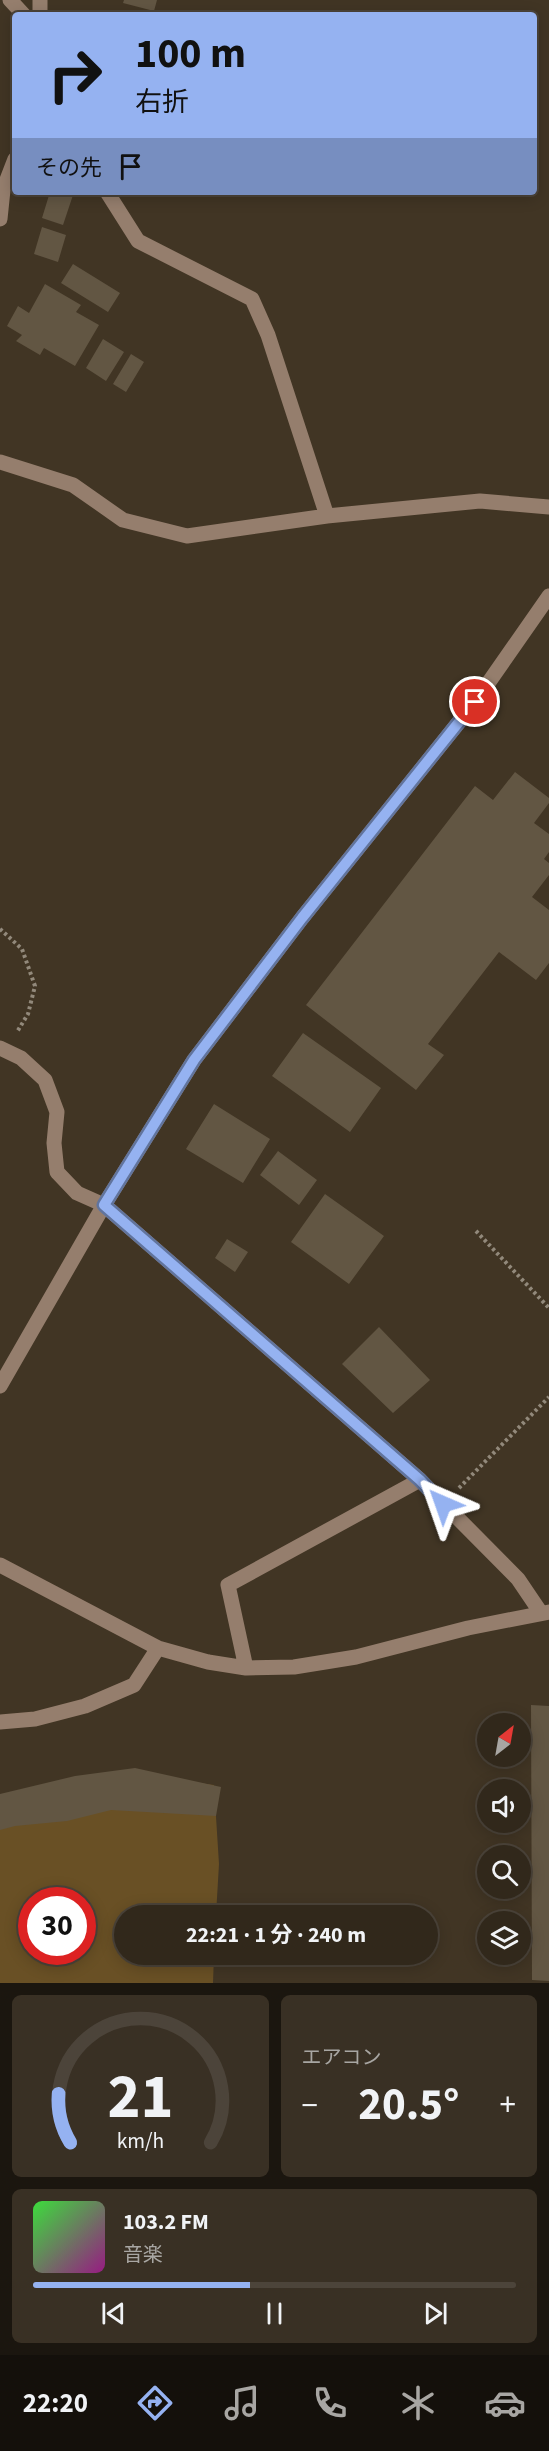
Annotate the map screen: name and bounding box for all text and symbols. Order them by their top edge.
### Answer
text: 100 m [135,24,246,84]
icon: right [36,36,114,114]
text: 右折 [135,83,189,122]
icon: arrive [114,150,147,183]
text: その先 [36,152,102,184]
pin [449,676,500,727]
icon: arrive [458,685,491,718]
position arrow [411,1472,475,1536]
north arrow [477,1713,531,1767]
map controls [477,1713,531,1965]
button: sound [477,1779,531,1833]
button: search [477,1845,531,1899]
speed limit sign: 30 [18,1887,96,1965]
button: layers [477,1911,531,1965]
text: 22:21 · 1 分 · 240 m [186,1919,366,1951]
text: エアコン [302,2044,382,2072]
text: 21 [107,2053,173,2142]
text: 20.5° [358,2073,459,2137]
text: − [302,2082,318,2129]
text: + [500,2082,516,2129]
text: km/h [116,2126,164,2157]
text: 103.2 FM [123,2206,209,2238]
text: 音楽 [123,2241,163,2269]
icon: previous [97,2297,130,2330]
icon: pause [258,2297,291,2330]
icon: next [419,2297,452,2330]
icon: directions [134,2382,176,2424]
icon: music [221,2382,263,2424]
icon: phone [309,2382,351,2424]
icon: climate [397,2382,439,2424]
icon: car [484,2382,526,2424]
text: 22:20 [23,2384,88,2423]

